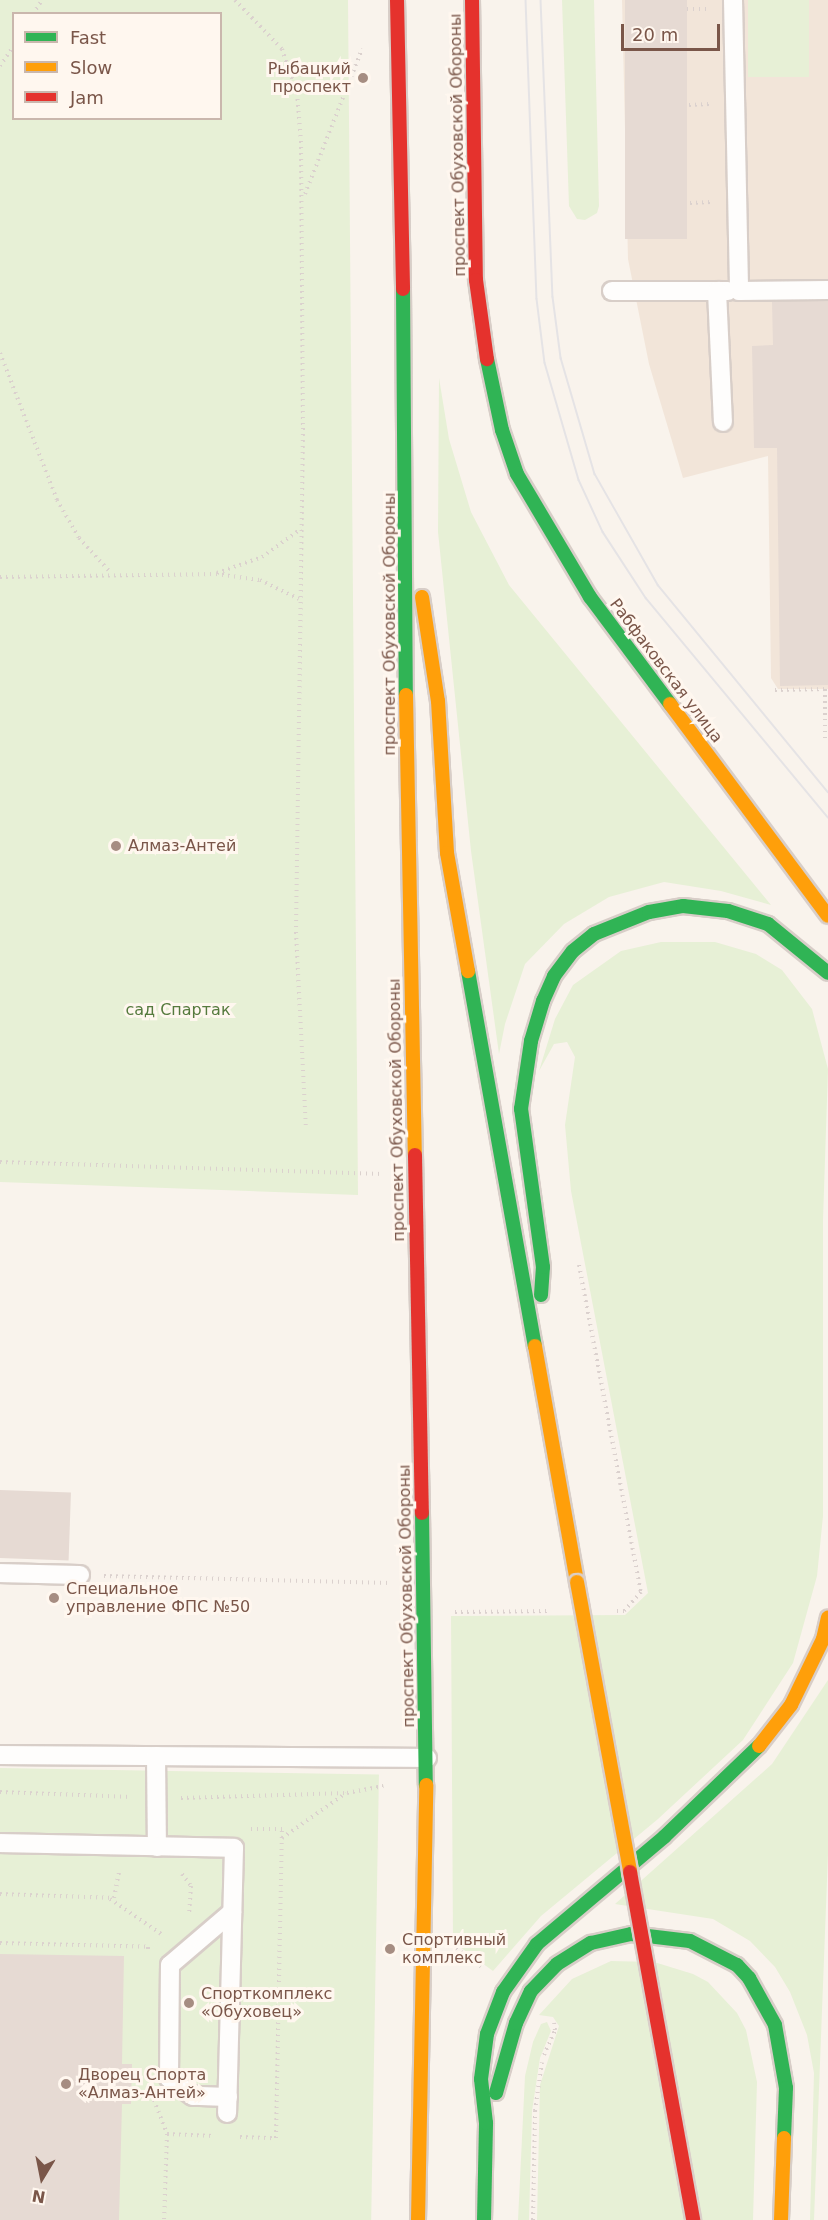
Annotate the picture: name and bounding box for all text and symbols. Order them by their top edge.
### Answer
legend [12,12,222,120]
scale bar [624,12,723,50]
street label: проспект Обуховской Обороны [446,13,470,277]
text: 20 m [632,24,678,45]
text: Fast [70,27,106,48]
text: Slow [70,57,112,78]
place label: Рыбацкий проспект [268,59,351,97]
marker: Рыбацкий проспект [356,71,370,85]
text: Jam [70,87,104,108]
street label: проспект Обуховской Обороны [380,492,400,756]
street label: Рабфаковская улица [606,595,726,747]
place label: Алмаз-Антей [128,836,236,856]
marker: Алмаз-Антей [109,839,123,853]
street label: проспект Обуховской Обороны [385,978,409,1242]
park label: сад Спартак [125,1000,231,1020]
street label: проспект Обуховской Обороны [395,1464,419,1728]
place label: Специальное управление ФПС №50 [66,1579,250,1617]
marker: Специальное управление ФПС №50 [47,1591,61,1605]
place label: Спортивный комплекс [402,1930,506,1968]
marker: Спортивный комплекс [383,1942,397,1956]
place label: Спорткомплекс «Обуховец» [201,1984,332,2022]
marker: Спорткомплекс «Обуховец» [182,1996,196,2010]
place label: Дворец Спорта «Алмаз-Антей» [78,2065,206,2103]
marker: Дворец Спорта «Алмаз-Антей» [59,2077,73,2091]
north arrow [12,2148,72,2208]
text: N [31,2186,47,2207]

